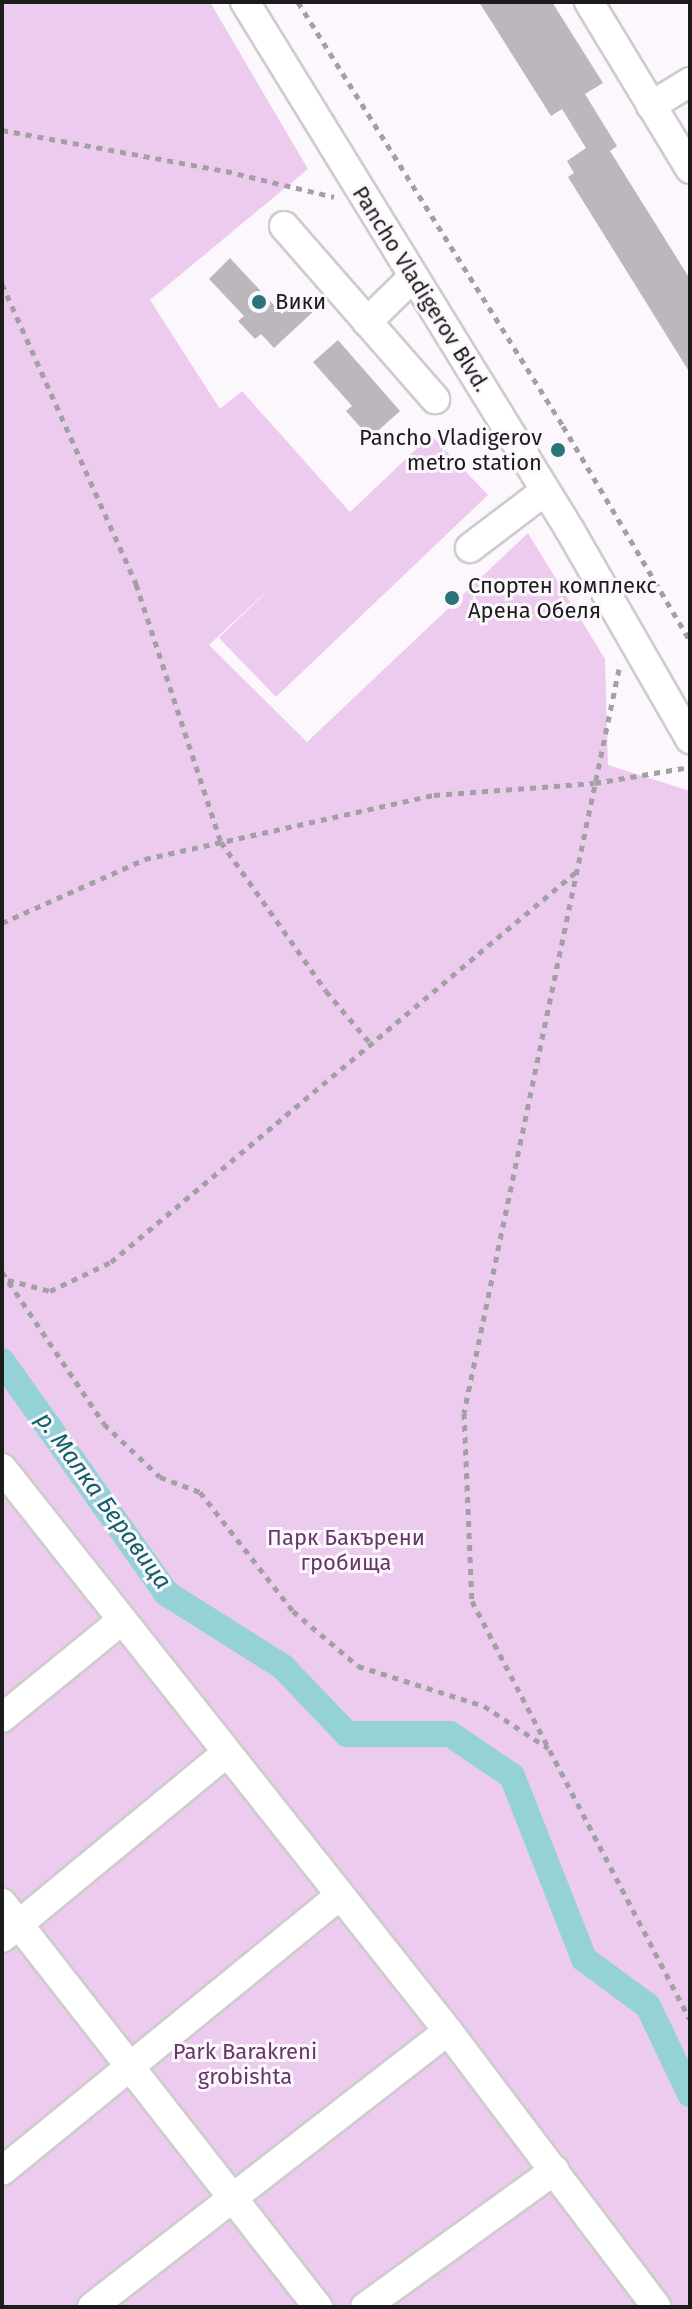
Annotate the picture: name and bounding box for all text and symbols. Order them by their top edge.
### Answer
street label: Pancho Vladigerov Blvd. [347,181,495,397]
place label: Вики [275,289,326,315]
marker: Вики [250,293,268,311]
place label: Pancho Vladigerov metro station [359,424,542,476]
marker: Pancho Vladigerov metro station [549,441,567,459]
place label: Спортен комплекс Арена Обеля [468,572,657,624]
marker: Спортен комплекс Арена Обеля [443,589,461,607]
water label: р. Малка Беравица [29,1407,177,1595]
park label: Парк Бакърени гробища [267,1524,425,1576]
park label: Park Barakreni grobishta [173,2038,317,2090]

